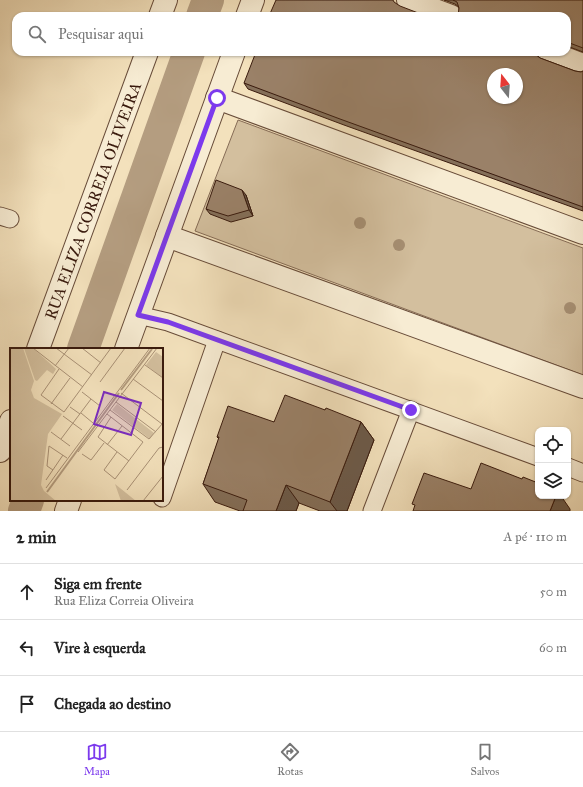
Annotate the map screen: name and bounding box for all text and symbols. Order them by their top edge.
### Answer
search box [12,12,571,56]
icon: search [26,23,48,45]
text: Pesquisar aqui [58,25,144,43]
north arrow [487,68,523,104]
street label: RUA ELIZA CORREIA OLIVEIRA [41,79,145,322]
route start [208,89,226,107]
inset map [10,348,163,501]
route end [402,401,420,419]
map controls [535,427,571,499]
button: locate [535,427,571,463]
button: layers [535,463,571,499]
text: 2 min [16,527,56,548]
text: A pé · 110 m [504,529,567,545]
text: Siga em frente [54,575,142,593]
icon: ahead [16,581,38,603]
text: 50 m [540,584,567,600]
text: Rua Eliza Correia Oliveira [54,593,194,609]
icon: left [16,637,38,659]
text: Vire à esquerda [54,639,146,657]
text: 60 m [539,640,567,656]
icon: arrive [16,693,38,715]
text: Chegada ao destino [54,695,171,713]
tab: Mapa [84,741,110,778]
tab: Rotas [277,741,303,778]
tab: Salvos [471,741,499,778]

